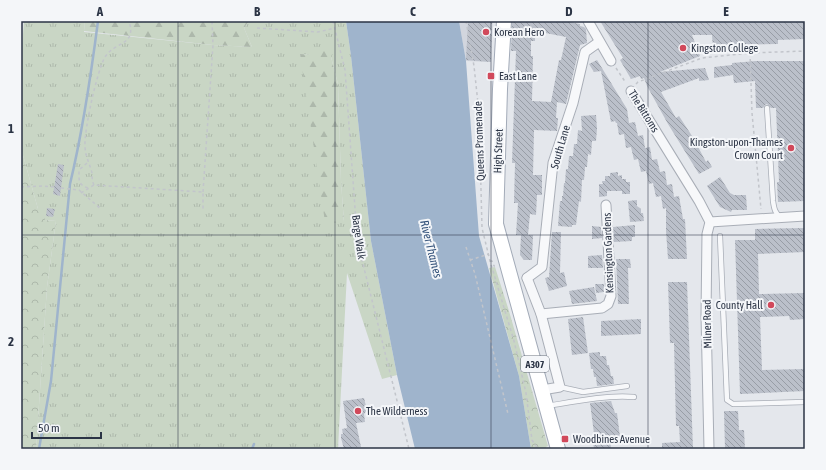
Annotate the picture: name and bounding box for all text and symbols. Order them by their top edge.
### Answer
text: A [96,4,104,19]
text: B [254,4,261,19]
text: C [410,4,416,19]
text: D [565,4,573,19]
text: E [723,4,729,19]
place label: Korean Hero [494,26,544,38]
marker: Korean Hero [481,27,491,37]
place label: Kingston College [691,42,758,54]
marker: Kingston College [678,43,688,53]
place label: East Lane [499,70,537,82]
marker: East Lane [486,71,496,81]
street label: The Bittoms [626,88,662,134]
street label: Queens Promenade [472,101,486,181]
text: 1 [8,121,14,136]
street label: South Lane [548,124,572,170]
street label: High Street [491,128,505,174]
place label: Kingston-upon-Thames Crown Court [690,136,783,161]
marker: Kingston-upon-Thames Crown Court [786,143,796,153]
street label: Kensington Gardens [601,212,615,294]
street label: Barge Walk [350,214,368,260]
water label: River Thames [417,219,445,279]
street label: Milner Road [701,299,713,349]
place label: County Hall [716,299,763,311]
marker: County Hall [766,300,776,310]
text: 2 [8,334,14,349]
road number: A307 [521,356,549,372]
place label: The Wilderness [366,405,427,417]
marker: The Wilderness [353,406,363,416]
scale bar [32,414,101,440]
text: 50 m [38,421,60,435]
place label: Woodbines Avenue [573,433,650,445]
marker: Woodbines Avenue [560,434,570,444]

